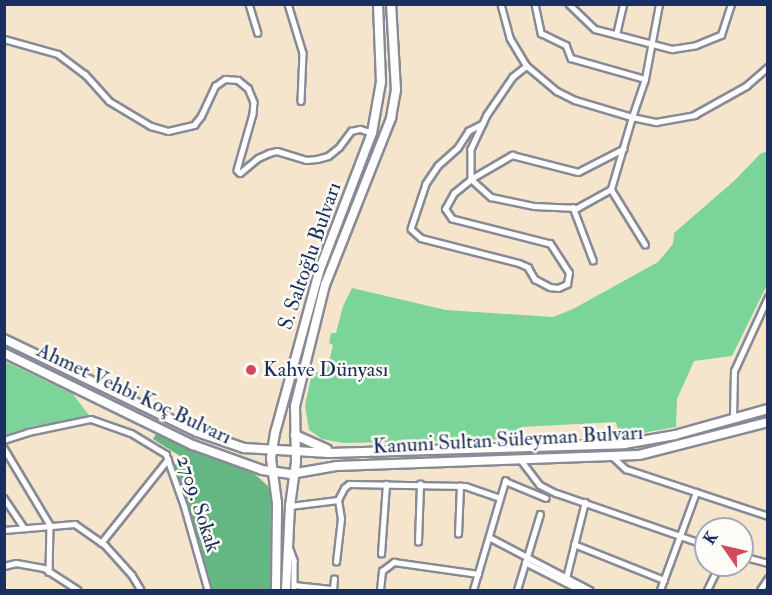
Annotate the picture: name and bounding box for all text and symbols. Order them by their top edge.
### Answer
street label: S. Saltoğlu Bulvarı [273,179,347,333]
street label: Ahmet Vehbi Koç Bulvarı [33,338,235,450]
place label: Kahve Dünyası [263,357,388,383]
marker: Kahve Dünyası [244,363,258,377]
street label: Kanuni Sultan Süleyman Bulvarı [372,420,644,460]
street label: 2709. Sokak [170,452,226,556]
north arrow [694,517,754,577]
text: K [699,528,722,548]

